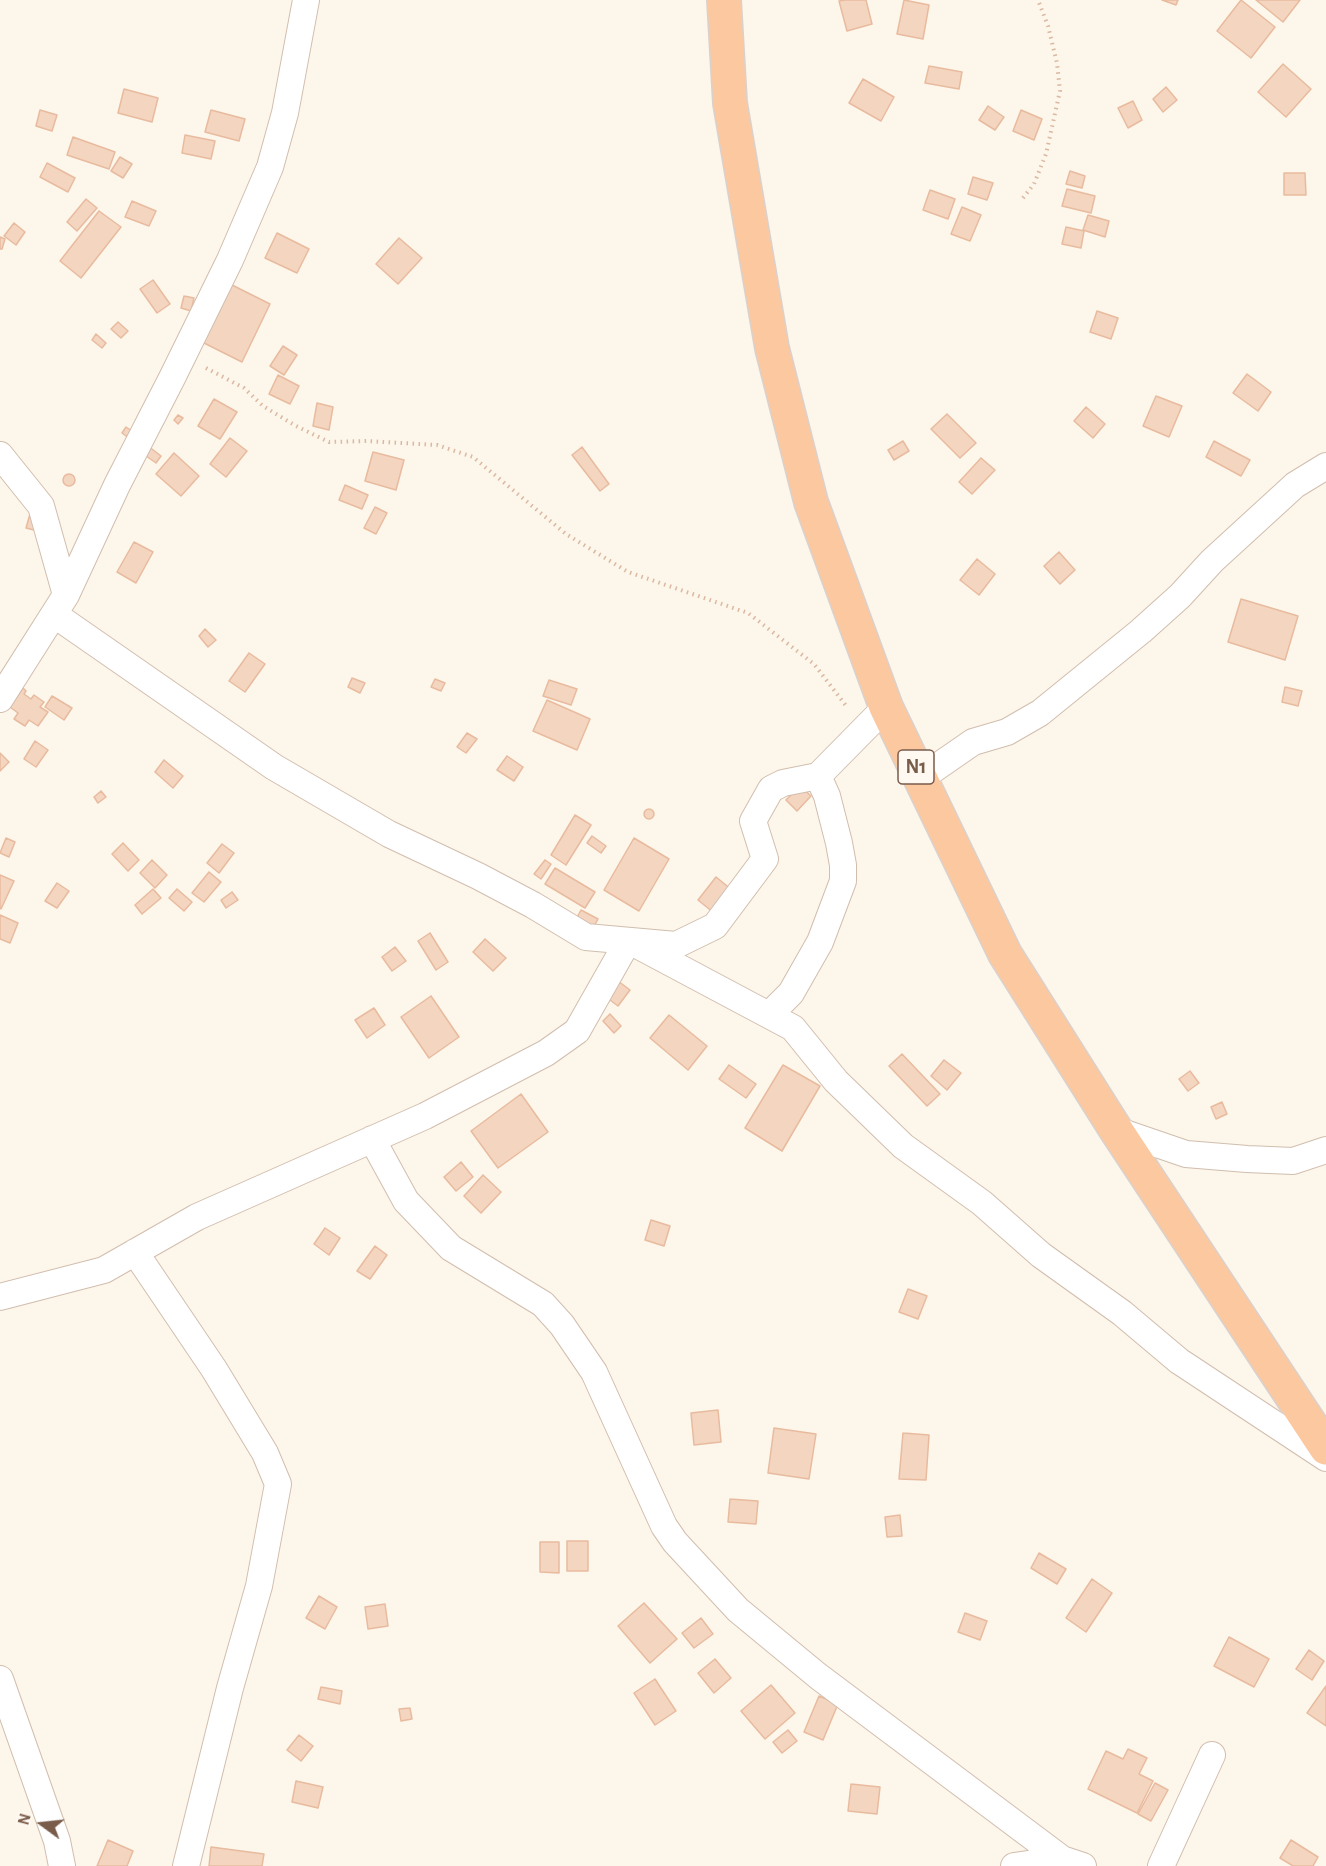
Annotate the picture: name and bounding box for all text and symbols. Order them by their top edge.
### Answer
road number: N1 [898,750,934,784]
north arrow [12,1794,72,1854]
text: N [15,1812,34,1827]

